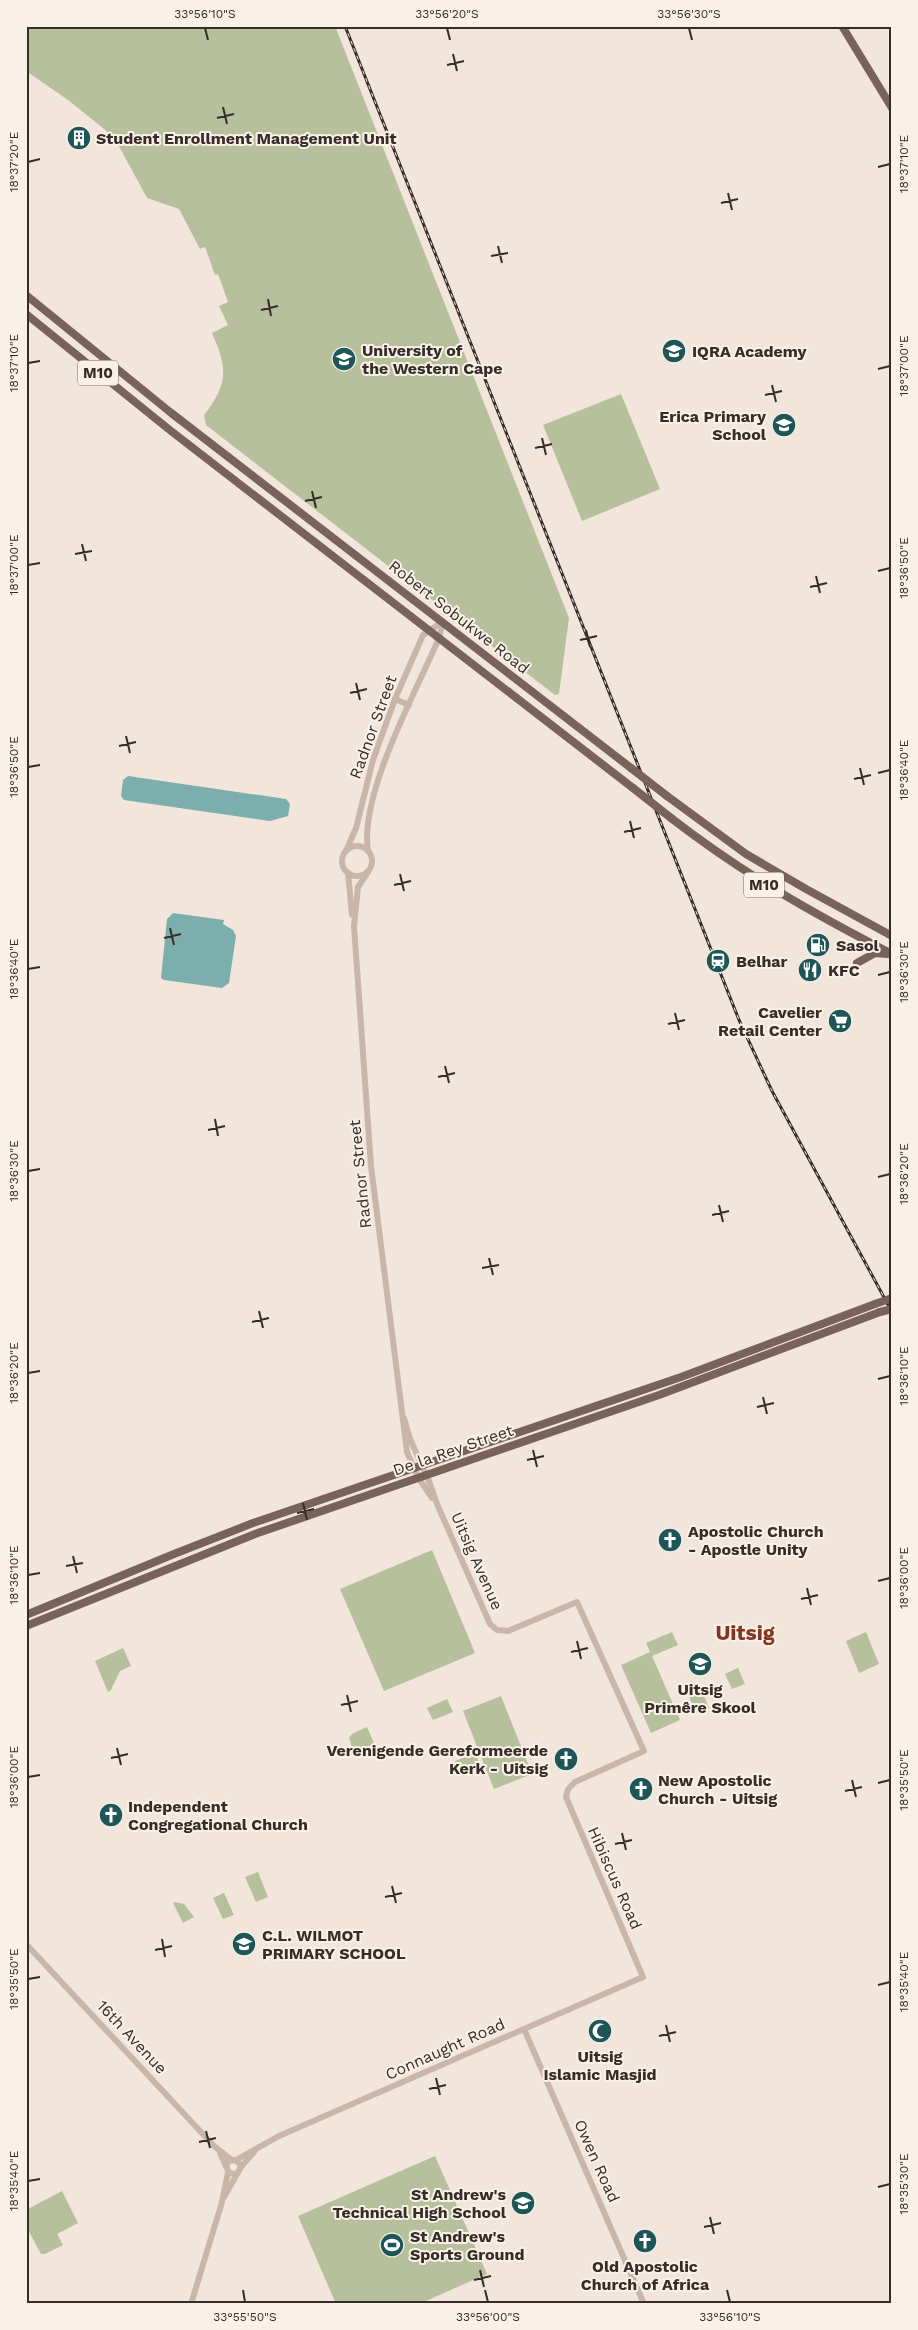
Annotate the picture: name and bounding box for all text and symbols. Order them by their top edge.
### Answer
text: 33°56'10"S [174,7,236,21]
text: 33°56'20"S [415,7,479,21]
text: 33°56'30"S [657,7,721,21]
building icon: Student Enrollment Management Unit [66,125,92,151]
place label: Student Enrollment Management Unit [96,129,397,148]
text: 18°37'20"E [7,131,21,192]
text: 18°37'10"E [897,135,911,193]
text: 18°37'10"E [7,334,21,392]
text: 18°37'00"E [897,335,911,397]
school or university icon: IQRA Academy [661,338,687,364]
place label: University of the Western Cape [362,341,503,378]
place label: IQRA Academy [692,342,808,361]
school or university icon: University of the Western Cape [331,346,357,372]
road number: M10 [78,360,118,386]
place label: Erica Primary School [659,407,767,444]
school or university icon: Erica Primary School [771,412,797,438]
text: 18°37'00"E [7,534,21,596]
text: 18°36'50"E [897,537,911,599]
street label: Robert Sobukwe Road [385,556,533,678]
street label: Radnor Street [345,672,401,781]
text: 18°36'50"E [7,736,21,798]
text: 18°36'40"E [897,739,911,800]
road number: M10 [744,872,784,898]
fuel station icon: Sasol [805,932,831,958]
place label: Sasol [836,936,880,955]
text: 18°36'40"E [7,938,21,999]
text: 18°36'30"E [897,941,911,1003]
station icon: Belhar [705,948,731,974]
place label: Belhar [736,952,788,971]
restaurant icon: KFC [797,957,823,983]
place label: KFC [828,961,860,980]
place label: Cavelier Retail Center [718,1003,822,1040]
supermarket icon: Cavelier Retail Center [827,1008,853,1034]
street label: Radnor Street [345,1119,375,1229]
text: 18°36'30"E [7,1140,21,1202]
text: 18°36'20"E [897,1143,911,1205]
text: 18°36'20"E [7,1342,21,1404]
text: 18°36'10"E [897,1346,911,1406]
street label: De la Rey Street [390,1420,516,1479]
street label: Uitsig Avenue [447,1509,507,1613]
place label: Apostolic Church - Apostle Unity [688,1522,824,1559]
church icon: Apostolic Church - Apostle Unity [657,1527,683,1553]
text: 18°36'10"E [7,1545,21,1605]
text: 18°36'00"E [897,1547,911,1609]
district label: Uitsig [715,1620,775,1645]
school or university icon: Uitsig Primêre Skool [687,1651,713,1677]
place label: Uitsig Primêre Skool [644,1680,756,1717]
place label: Verenigende Gereformeerde Kerk - Uitsig [327,1741,548,1778]
text: 18°36'00"E [7,1746,21,1808]
church icon: Verenigende Gereformeerde Kerk - Uitsig [553,1746,579,1772]
text: 18°35'50"E [897,1749,911,1811]
place label: New Apostolic Church - Uitsig [658,1771,777,1808]
church icon: New Apostolic Church - Uitsig [628,1776,654,1802]
place label: Independent Congregational Church [128,1797,308,1834]
church icon: Independent Congregational Church [98,1802,124,1828]
street label: Hibiscus Road [584,1824,646,1932]
place label: C.L. WILMOT PRIMARY SCHOOL [262,1926,406,1963]
school or university icon: C.L. WILMOT PRIMARY SCHOOL [231,1931,257,1957]
text: 18°35'50"E [7,1948,21,2010]
text: 18°35'40"E [897,1951,911,2012]
street label: 16th Avenue [93,1996,171,2078]
street label: Connaught Road [382,2014,508,2084]
mosque icon: Uitsig Islamic Masjid [587,2018,613,2044]
place label: Uitsig Islamic Masjid [543,2047,657,2084]
street label: Owen Road [570,2117,624,2205]
text: 18°35'40"E [7,2150,21,2211]
text: 18°35'30"E [897,2153,911,2215]
place label: St Andrew's Technical High School [333,2185,507,2222]
school or university icon: St Andrew's Technical High School [510,2190,536,2216]
place label: St Andrew's Sports Ground [410,2227,524,2264]
church icon: Old Apostolic Church of Africa [632,2228,658,2254]
sports icon: St Andrew's Sports Ground [379,2232,405,2258]
place label: Old Apostolic Church of Africa [581,2257,710,2294]
text: 33°55'50"S [213,2310,277,2324]
text: 33°56'00"S [456,2310,520,2324]
text: 33°56'10"S [699,2310,761,2324]

